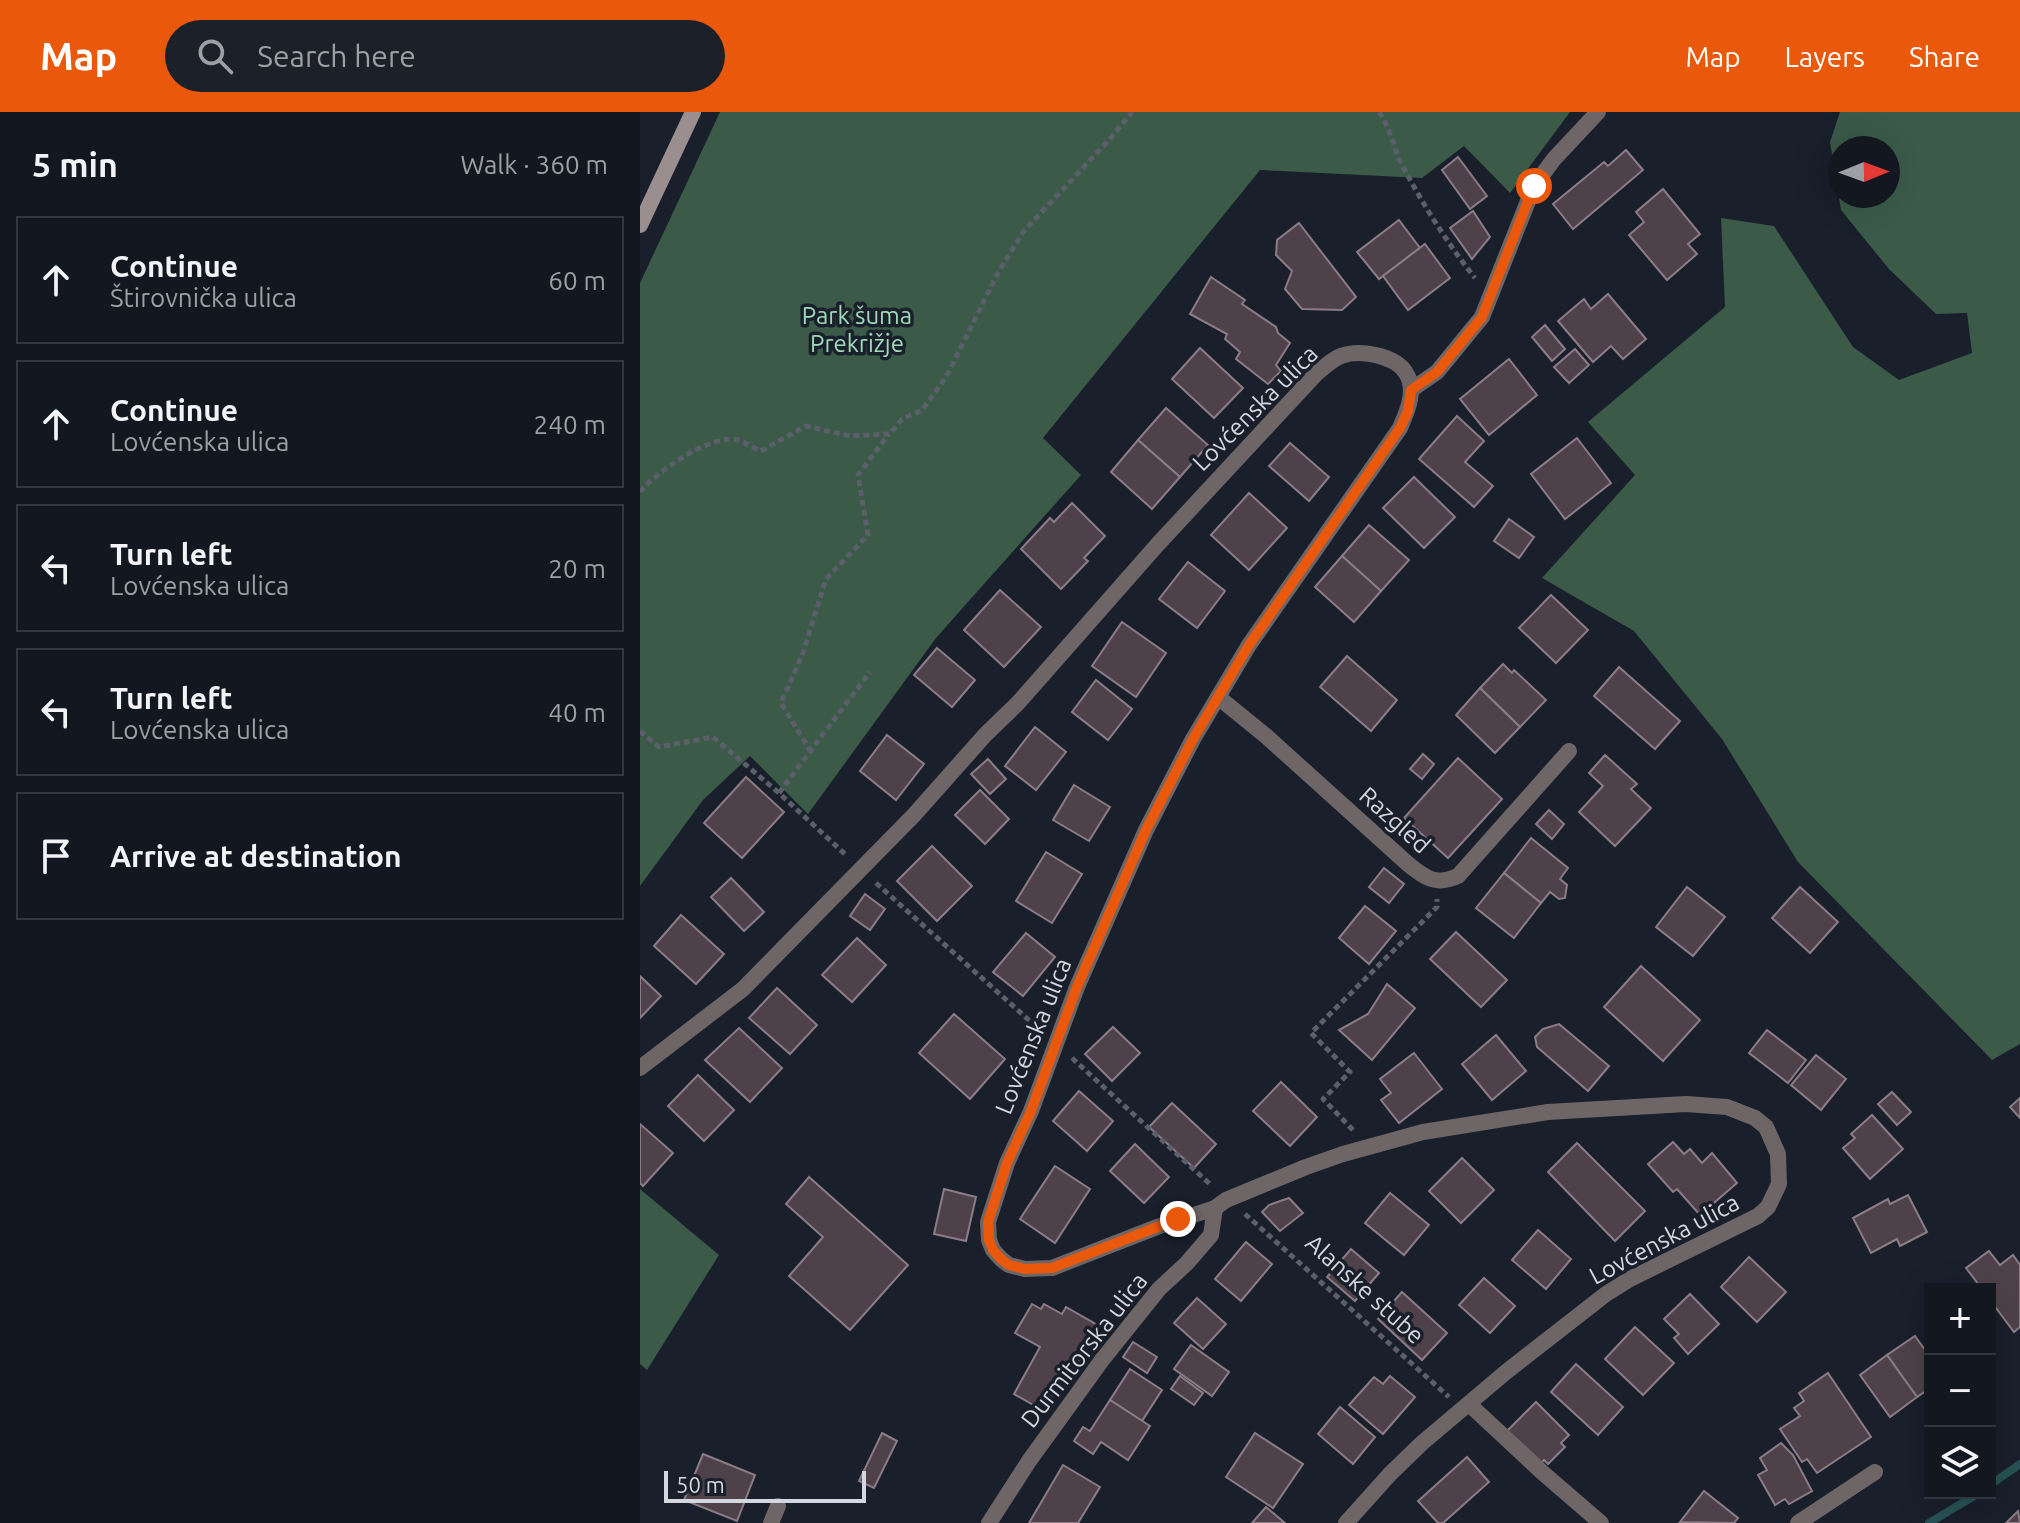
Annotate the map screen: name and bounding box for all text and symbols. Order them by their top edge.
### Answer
search box [165,20,725,92]
icon: search [193,34,237,78]
text: Map [40,35,117,77]
text: Search here [257,39,416,73]
text: Map [1685,41,1741,72]
text: Layers [1785,41,1865,72]
text: Share [1909,41,1980,72]
north arrow [1828,136,1900,208]
text: 5 min [32,145,118,183]
text: Walk · 360 m [460,150,608,179]
route start [1516,168,1552,204]
text: Continue [110,249,238,283]
icon: ahead [34,258,78,302]
text: 60 m [548,266,606,295]
text: Štirovnička ulica [110,283,297,312]
park label: Park šuma Prekrižje [802,302,912,357]
street label: Lovćenska ulica [1187,340,1323,476]
text: Continue [110,393,238,427]
icon: ahead [34,402,78,446]
text: 240 m [534,410,606,439]
text: Lovćenska ulica [110,427,289,456]
text: Turn left [110,537,232,571]
icon: left [34,546,78,590]
text: 20 m [548,554,606,583]
text: Lovćenska ulica [110,571,289,600]
text: Turn left [110,681,232,715]
icon: left [34,690,78,734]
text: 40 m [548,698,606,727]
text: Lovćenska ulica [110,715,289,744]
street label: Razgled [1354,781,1436,859]
icon: arrive [34,834,78,878]
text: Arrive at destination [110,839,402,873]
street label: Lovćenska ulica [989,954,1077,1118]
street label: Lovćenska ulica [1585,1188,1743,1290]
route end [1160,1201,1196,1237]
street label: Alanske stube [1300,1229,1430,1349]
street label: Durmitorska ulica [1015,1267,1153,1433]
map controls [1924,1283,1996,1499]
button: + [1924,1283,1996,1355]
button: − [1924,1355,1996,1427]
button: layers [1924,1427,1996,1499]
scale bar [664,1467,866,1503]
text: 50 m [676,1472,725,1497]

